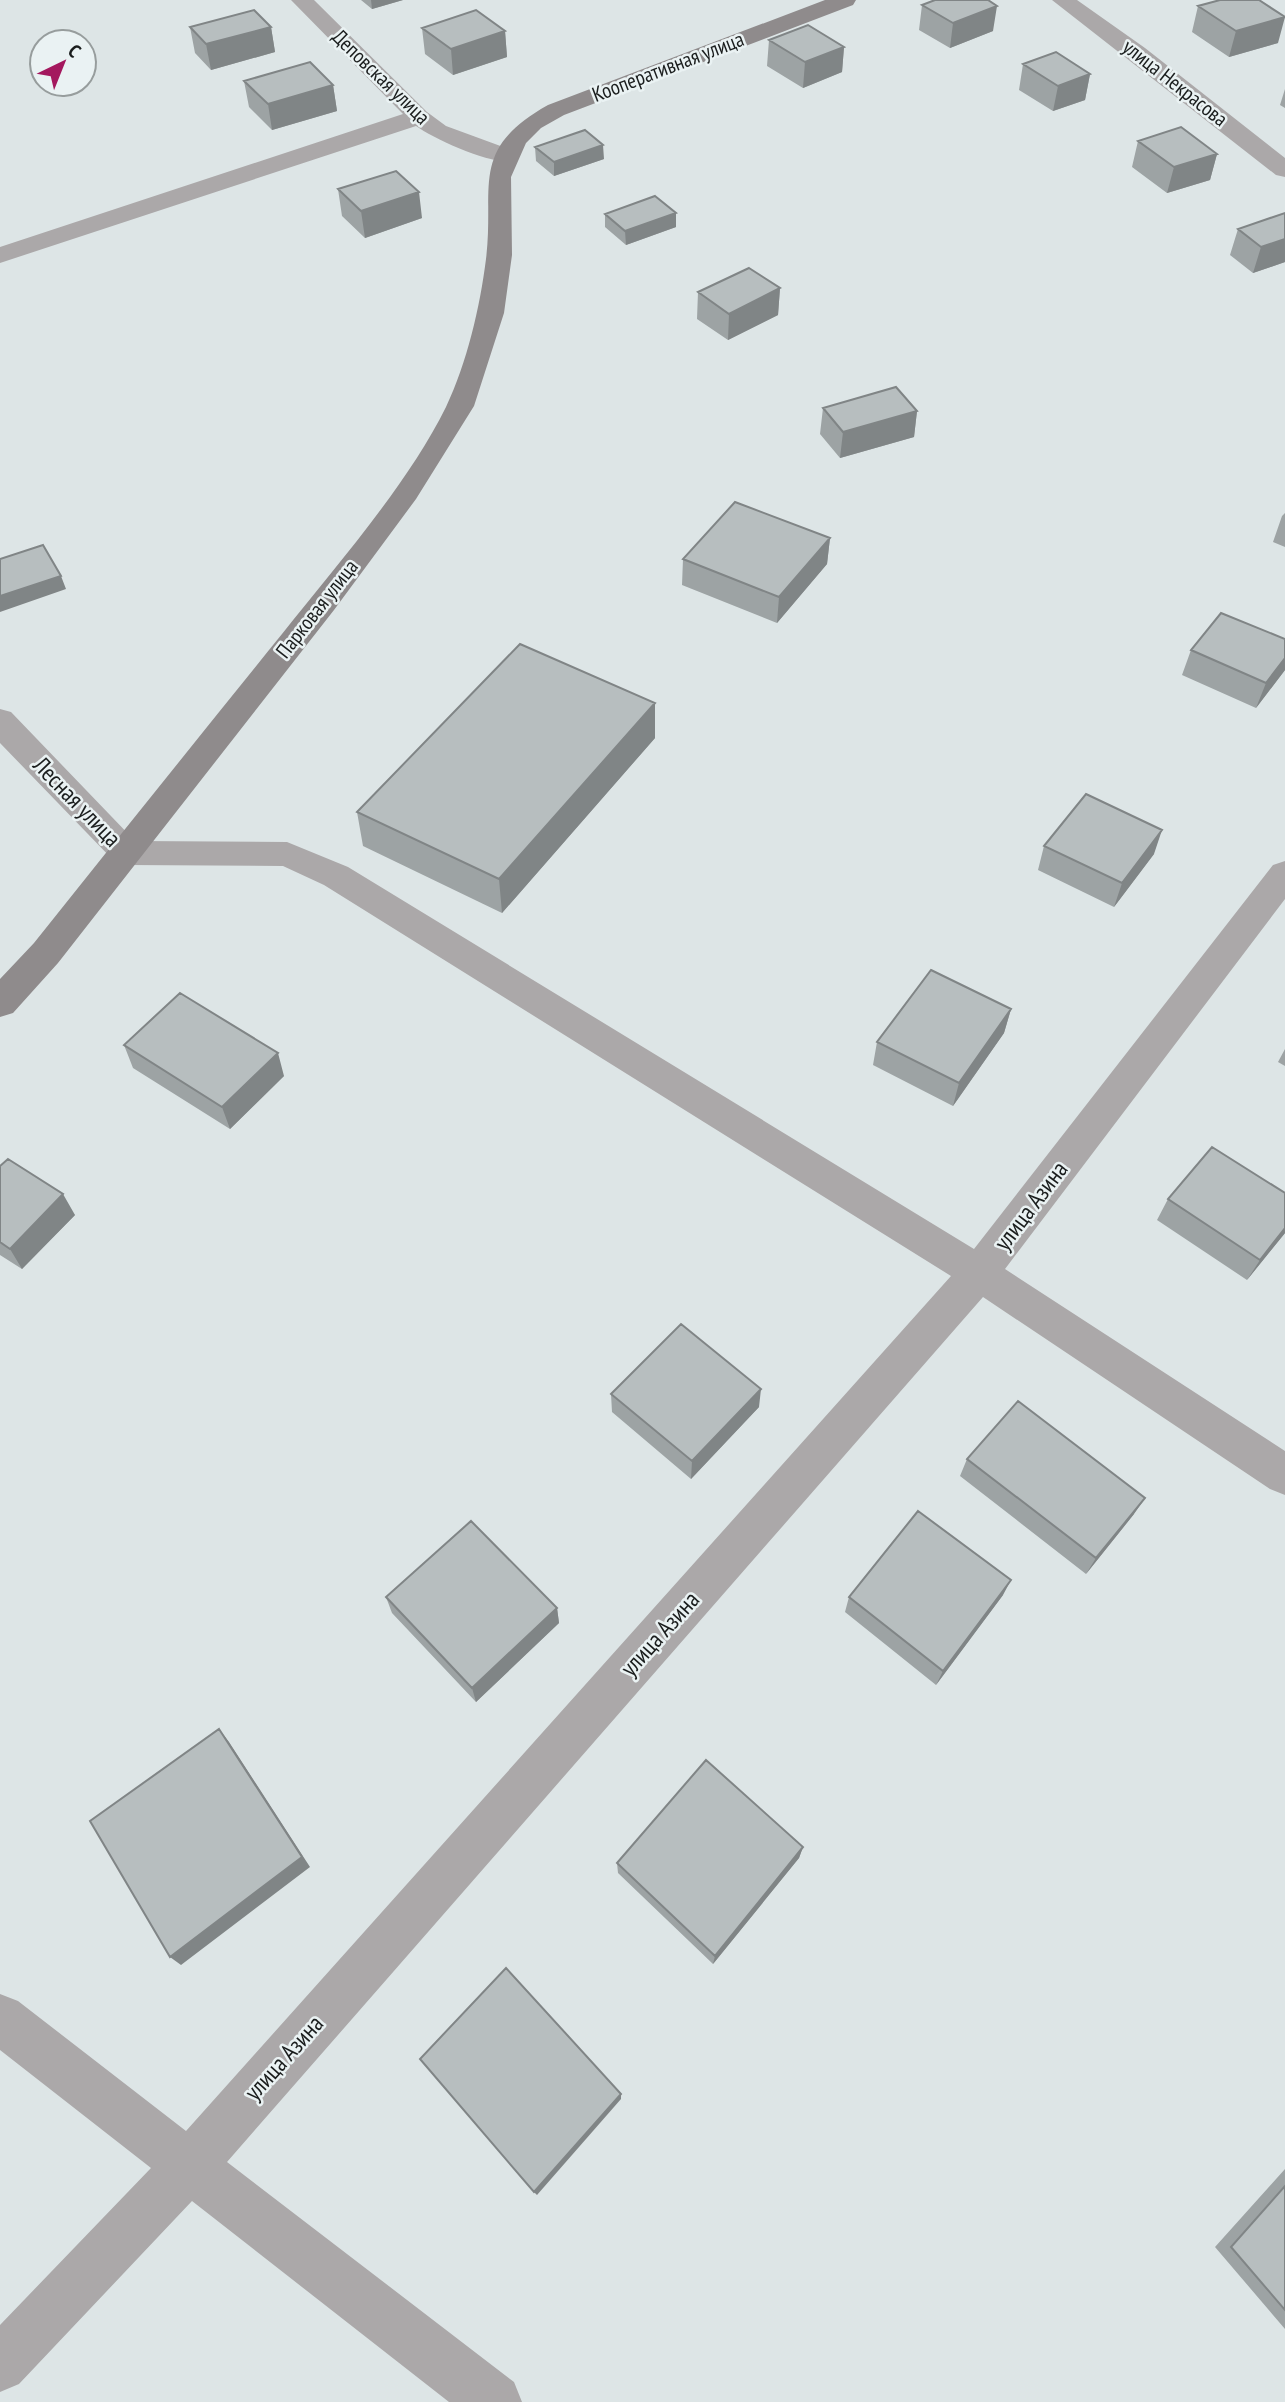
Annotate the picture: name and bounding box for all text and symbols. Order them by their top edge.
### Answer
street label: Деповская улица [327,23,436,130]
street label: Кооперативная улица [588,25,747,108]
north arrow [28,28,98,98]
street label: улица Некрасова [1117,33,1233,132]
text: С [63,39,86,63]
street label: Парковая улица [270,554,364,664]
street label: Лесная улица [26,749,128,853]
street label: улица Азина [987,1155,1074,1257]
street label: улица Азина [613,1585,706,1683]
street label: улица Азина [237,2009,330,2107]

